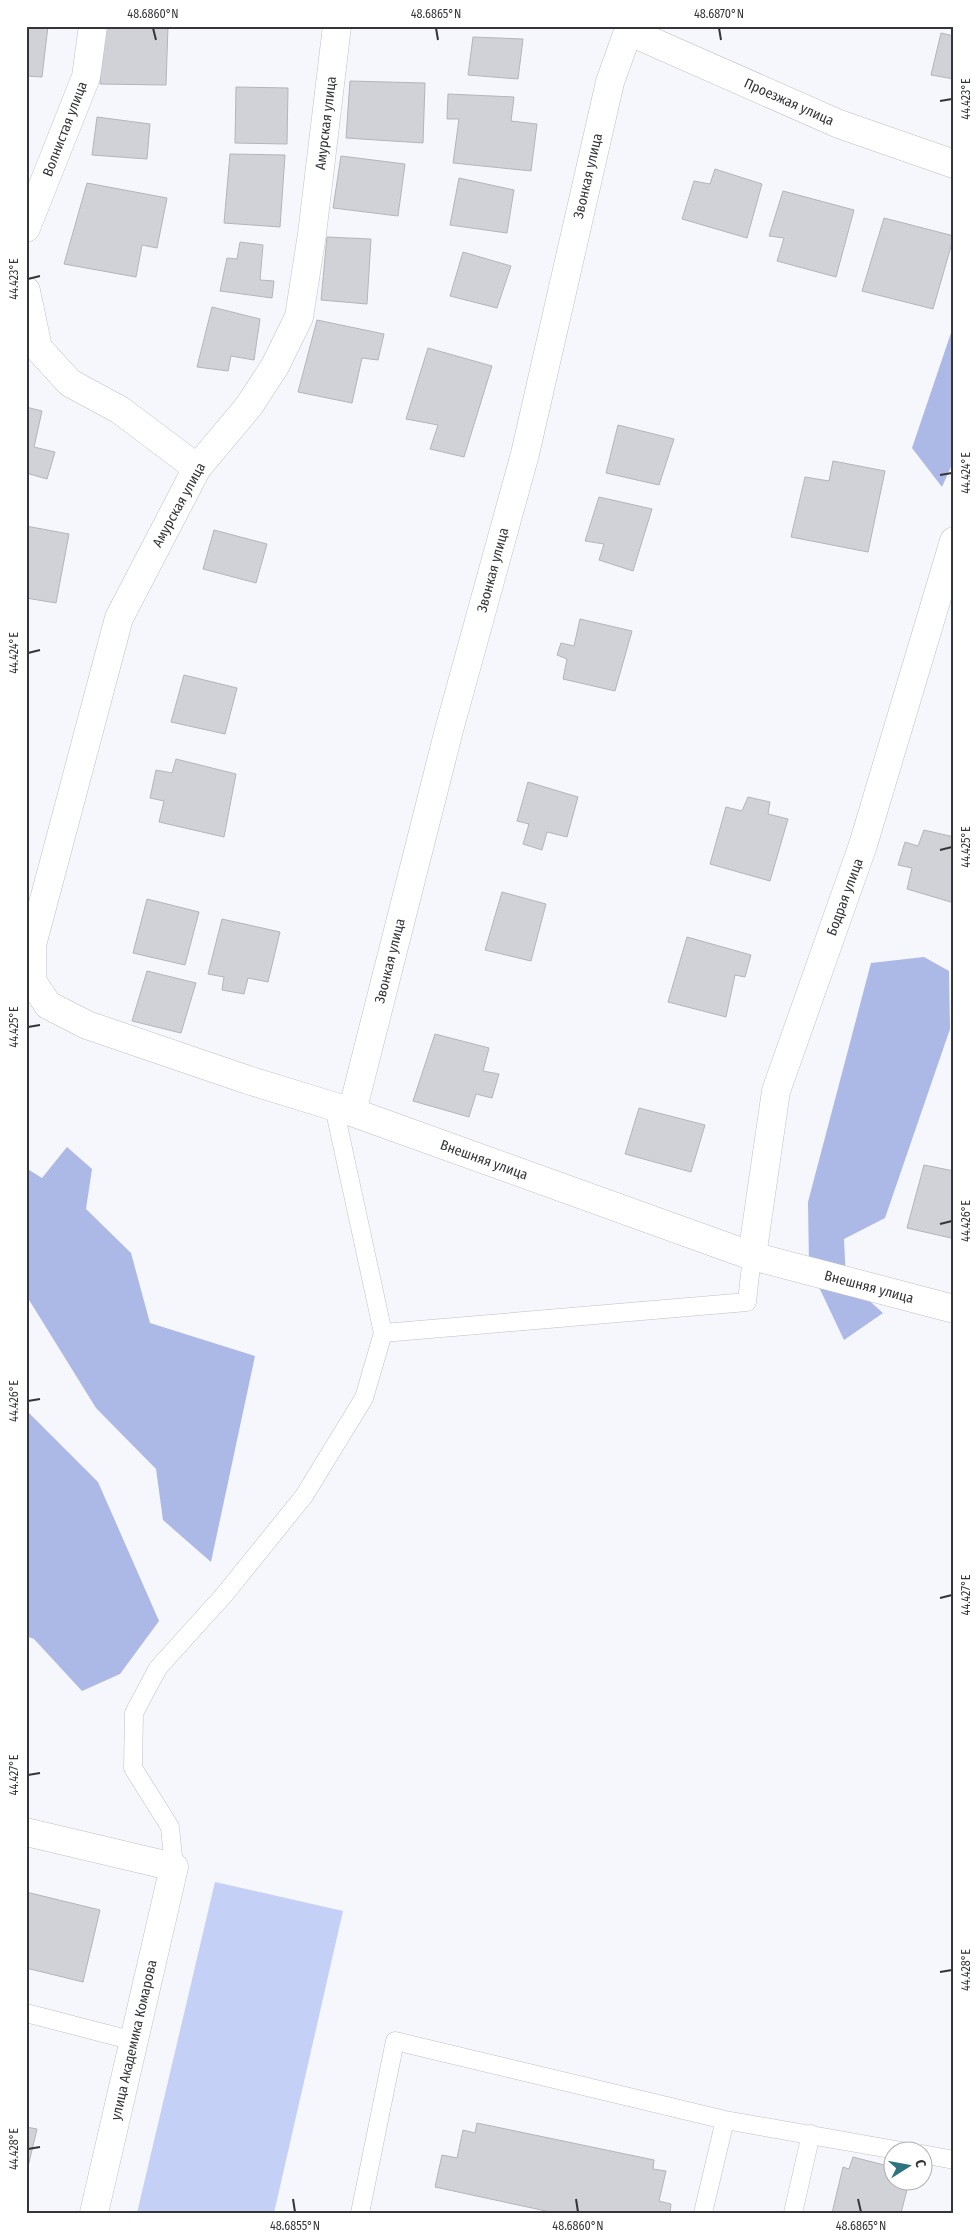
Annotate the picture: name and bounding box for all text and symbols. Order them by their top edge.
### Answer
text: 48.6860°N [127,7,179,21]
text: 48.6865°N [411,7,461,21]
text: 48.6870°N [694,7,744,21]
street label: Амурская улица [312,75,340,171]
street label: Проезжая улица [741,75,837,129]
text: 44.423°E [959,78,973,120]
street label: Волнистая улица [39,79,91,179]
street label: Звонкая улица [570,132,606,220]
text: 44.423°E [7,258,21,300]
text: 44.424°E [959,452,973,494]
street label: Амурская улица [149,460,209,550]
street label: Звонкая улица [474,526,513,614]
text: 44.424°E [7,632,21,674]
text: 44.425°E [959,826,973,868]
street label: Бодрая улица [823,856,867,938]
street label: Звонкая улица [371,917,409,1005]
text: 44.425°E [7,1006,21,1048]
street label: Внешняя улица [438,1136,530,1184]
text: 44.426°E [959,1200,973,1242]
street label: Внешняя улица [822,1267,916,1307]
text: 44.426°E [7,1380,21,1422]
text: 44.427°E [959,1574,973,1615]
text: 44.427°E [7,1754,21,1795]
text: 44.428°E [959,1949,973,1991]
street label: улица Академика Комарова [107,1958,161,2122]
text: 44.428°E [7,2128,21,2170]
north arrow [882,2142,932,2192]
text: С [911,2158,929,2169]
text: 48.6855°N [270,2219,320,2233]
text: 48.6860°N [552,2219,604,2233]
text: 48.6865°N [836,2219,886,2233]

